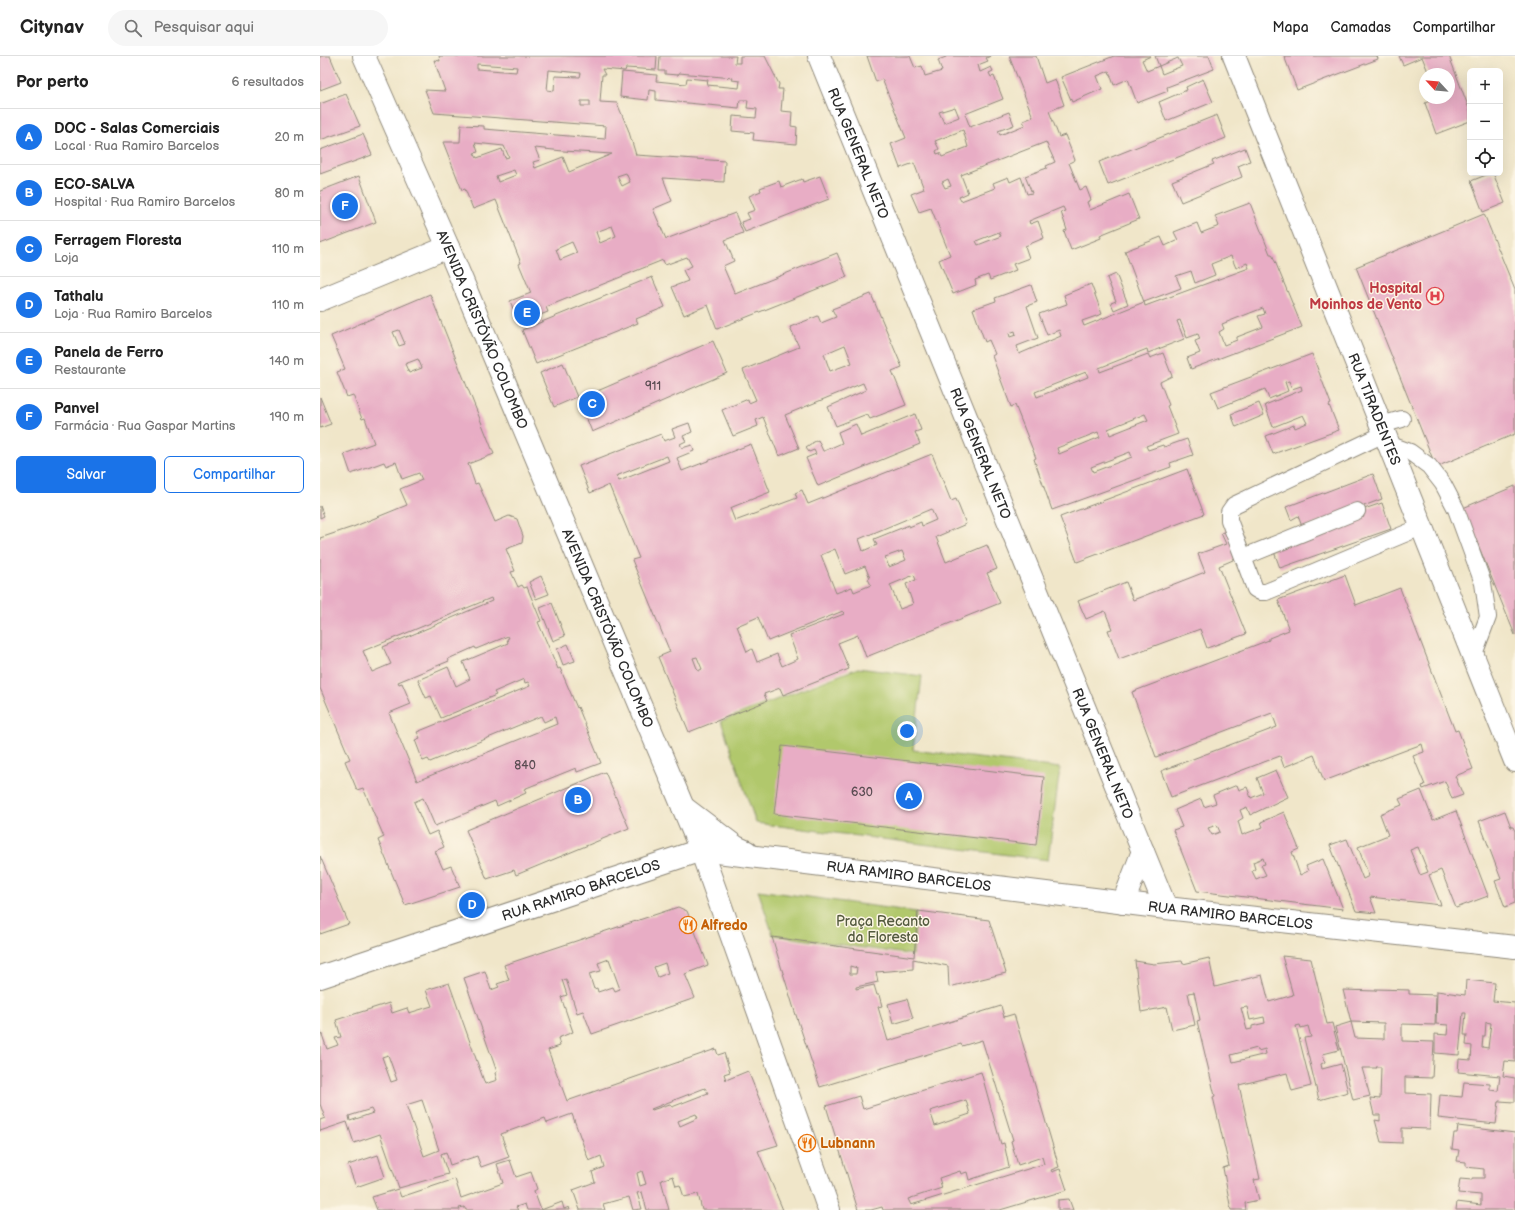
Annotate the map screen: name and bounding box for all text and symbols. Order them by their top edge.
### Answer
search box [108,10,388,46]
text: Citynav [20,16,84,39]
icon: search [122,17,144,39]
text: Pesquisar aqui [154,18,254,37]
text: Mapa [1273,19,1309,36]
text: Camadas [1331,19,1391,36]
text: Compartilhar [1413,19,1495,36]
north arrow [1419,68,1455,104]
map controls [1467,68,1503,176]
button: + [1467,68,1503,104]
text: Por perto [16,72,89,92]
text: 6 resultados [232,74,304,90]
street label: RUA GENERAL NETO [824,85,893,222]
button: − [1467,104,1503,140]
text: DOC - Salas Comerciais [54,119,220,138]
text: A [25,129,33,145]
text: 20 m [274,129,304,145]
text: Local · Rua Ramiro Barcelos [54,138,219,154]
button: locate [1467,140,1503,176]
text: ECO-SALVA [54,175,134,194]
text: B [24,185,34,201]
text: 80 m [275,185,304,201]
pin: F [332,191,358,221]
text: Hospital · Rua Ramiro Barcelos [54,194,235,210]
street label: AVENIDA CRISTÓVÃO COLOMBO [433,228,533,432]
text: Ferragem Floresta [54,231,182,250]
text: C [24,241,34,257]
text: 110 m [272,241,304,257]
text: Loja [54,250,79,266]
place label: Hospital Moinhos de Vento [1309,280,1422,313]
hospital icon: Hospital Moinhos de Vento [1425,286,1445,306]
text: Tathalu [54,287,104,306]
text: D [24,297,34,313]
text: 110 m [272,297,304,313]
pin: E [514,298,540,328]
text: Loja · Rua Ramiro Barcelos [54,306,212,322]
text: Panela de Ferro [54,343,164,362]
street label: RUA TIRADENTES [1344,351,1404,468]
text: E [25,353,33,369]
text: 140 m [269,353,304,369]
text: Restaurante [54,362,126,378]
house number: 911 [645,379,661,394]
street label: RUA GENERAL NETO [946,385,1015,522]
pin: C [579,389,605,419]
text: Panvel [54,399,99,418]
text: F [25,409,33,425]
text: 190 m [270,409,304,425]
text: Farmácia · Rua Gaspar Martins [54,418,236,434]
button: Salvar [16,456,156,493]
button: Compartilhar [164,456,304,493]
street label: AVENIDA CRISTÓVÃO COLOMBO [558,526,657,731]
street label: RUA GENERAL NETO [1068,686,1137,822]
your location [897,721,917,741]
house number: 840 [514,758,536,773]
pin: A [896,781,922,811]
pin: B [565,785,591,815]
house number: 630 [851,785,873,800]
street label: RUA RAMIRO BARCELOS [500,856,662,925]
street label: RUA RAMIRO BARCELOS [825,858,992,895]
pin: D [459,890,485,920]
street label: RUA RAMIRO BARCELOS [1147,898,1314,933]
park label: Praça Recanto da Floresta [836,913,930,946]
restaurant icon: Alfredo [678,915,698,935]
place label: Alfredo [700,917,748,934]
restaurant icon: Lubnann [797,1133,817,1153]
place label: Lubnann [820,1135,876,1152]

